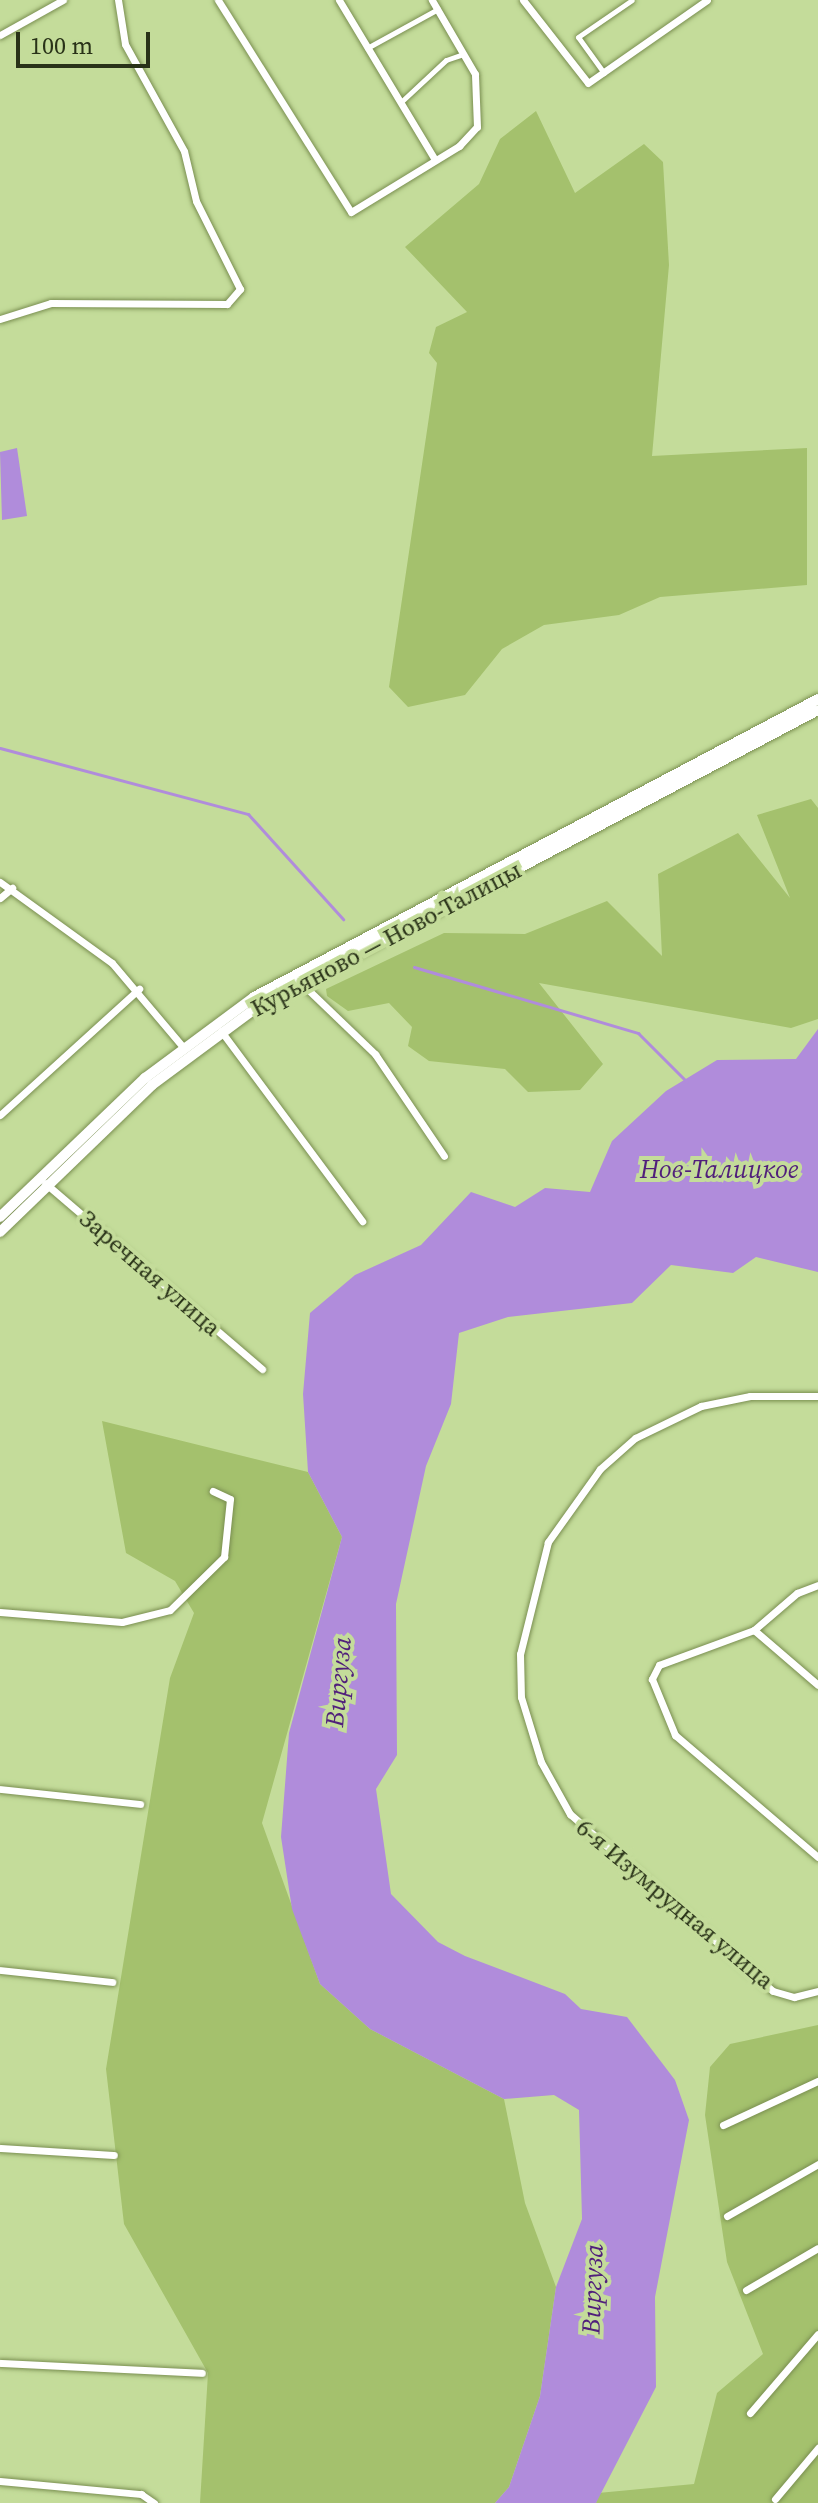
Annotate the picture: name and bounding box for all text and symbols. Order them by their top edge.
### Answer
scale bar [20,16,154,66]
text: 100 m [30,29,93,62]
street label: Курьяново — Ново-Талицы [246,855,526,1023]
water label: Нов-Талицкое [640,1154,798,1186]
street label: Заречная улица [74,1204,226,1342]
water label: Виргуза [320,1636,358,1728]
street label: 6-я Изумрудная улица [571,1813,779,1995]
water label: Виргуза [576,2243,610,2335]

